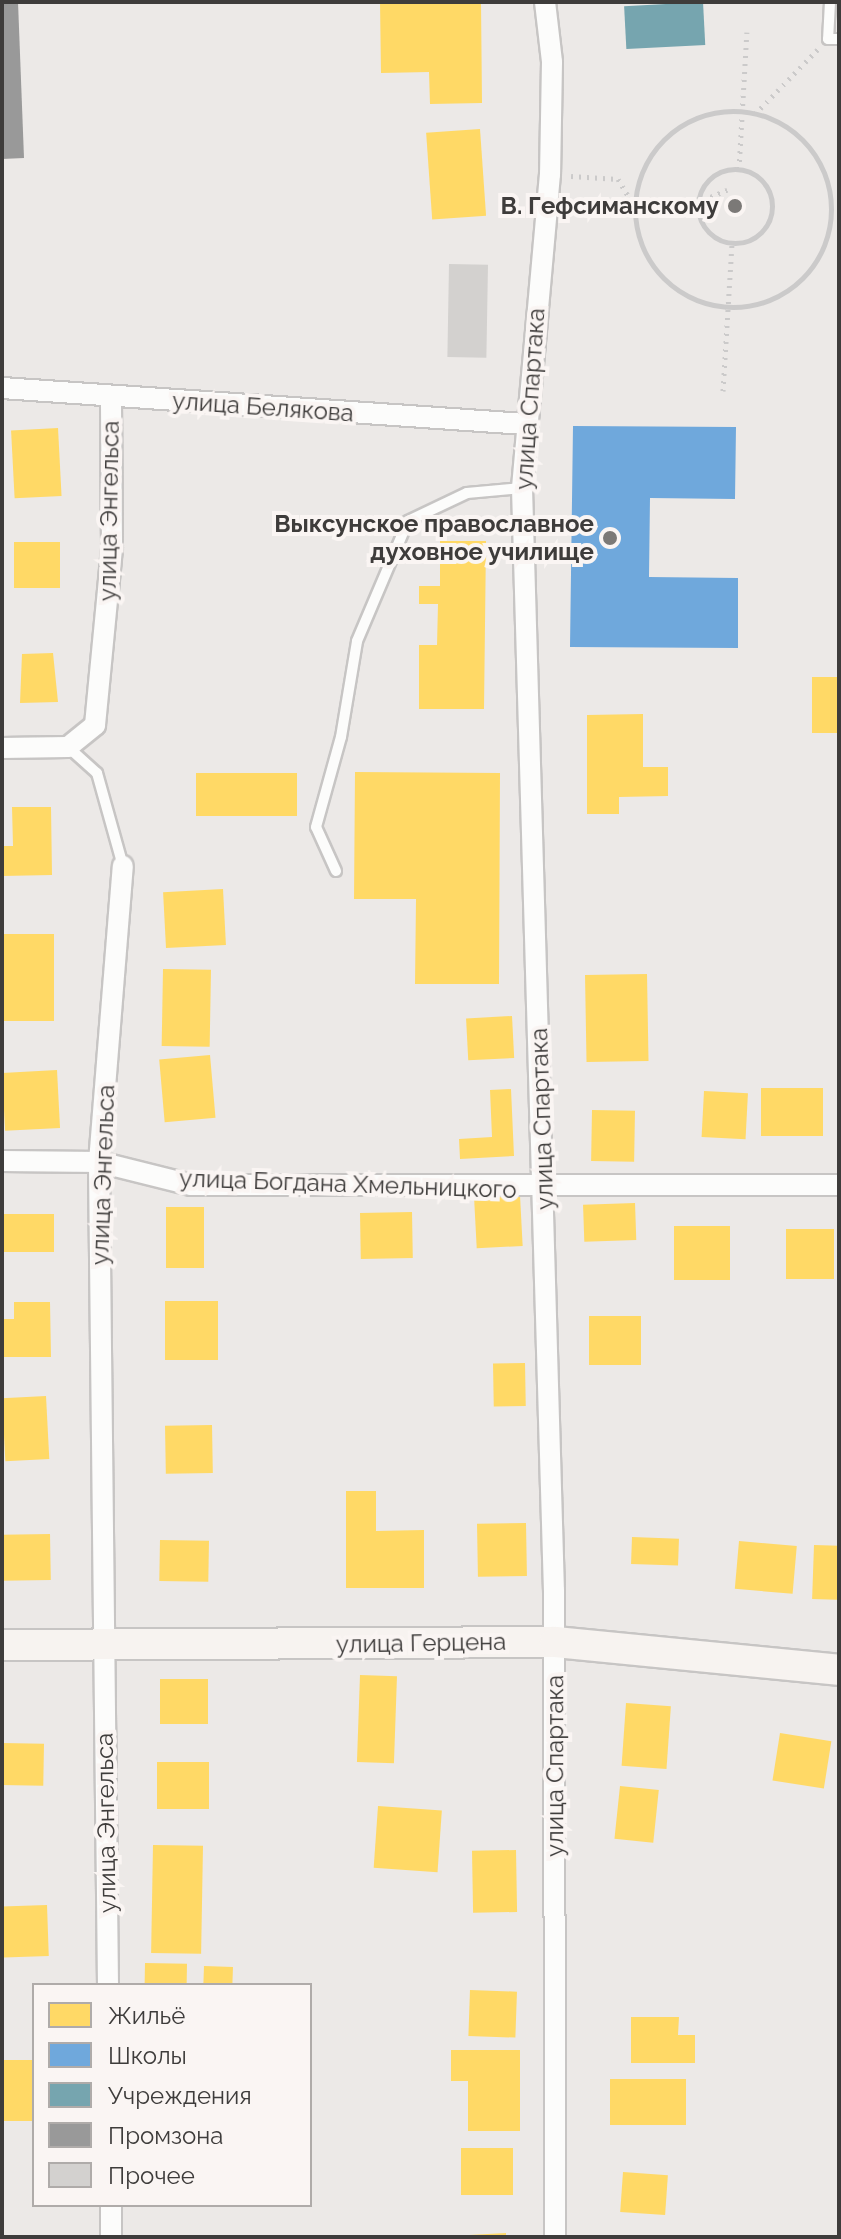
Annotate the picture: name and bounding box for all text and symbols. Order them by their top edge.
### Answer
place label: В. Гефсиманскому [501,192,719,220]
marker: В. Гефсиманскому [726,197,744,215]
street label: улица Спартака [509,307,551,491]
street label: улица Белякова [171,386,355,428]
street label: улица Энгельса [93,421,125,601]
place label: Выксунское православное духовное училище [274,510,594,566]
marker: Выксунское православное духовное училище [601,529,619,547]
street label: улица Спартака [524,1028,560,1210]
street label: улица Энгельса [85,1084,121,1266]
street label: улица Богдана Хмельницкого [179,1164,517,1204]
street label: улица Герцена [336,1627,506,1659]
street label: улица Спартака [541,1675,569,1857]
street label: улица Энгельса [90,1733,122,1913]
legend [32,1983,312,2207]
text: Жильё [108,2001,185,2030]
text: Школы [108,2041,187,2070]
text: Учреждения [108,2081,252,2110]
text: Промзона [108,2121,223,2150]
text: Прочее [108,2161,195,2190]

